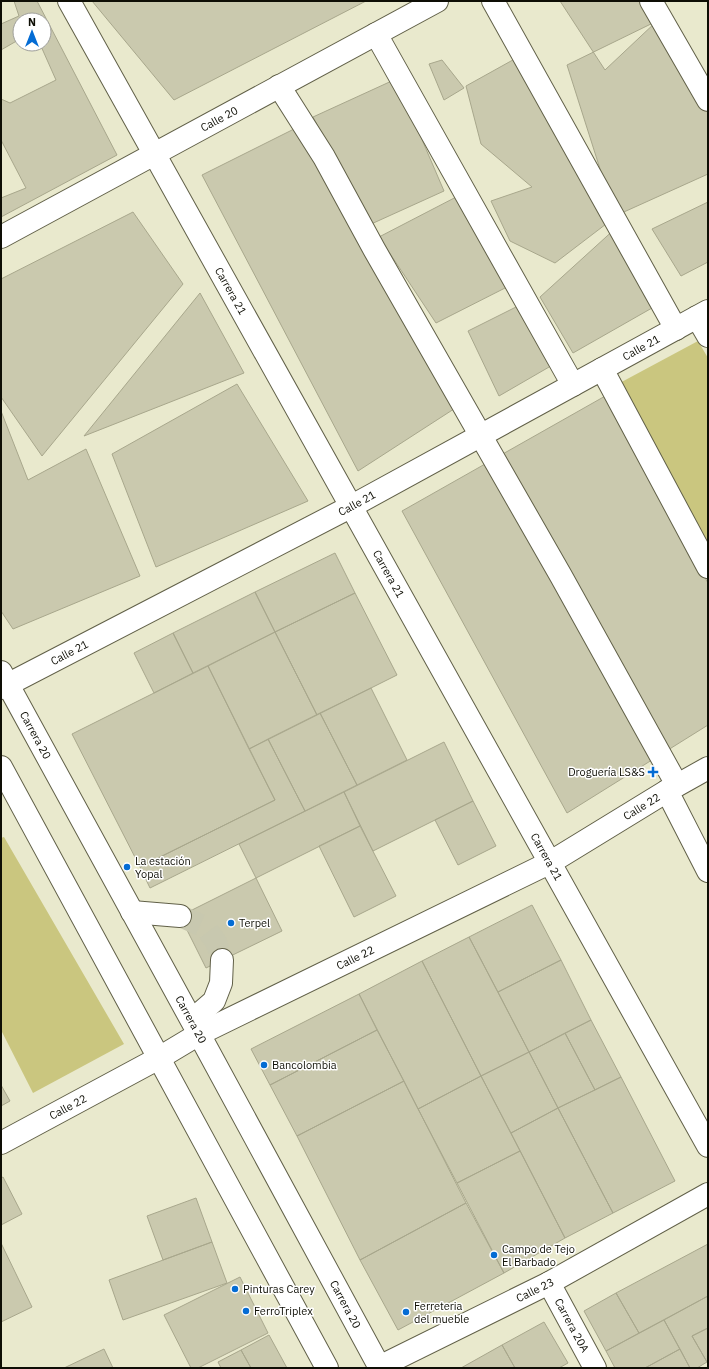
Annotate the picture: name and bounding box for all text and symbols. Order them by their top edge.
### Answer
north arrow [12,12,52,52]
text: N [28,15,36,29]
street label: Calle 20 [198,103,240,135]
street label: Carrera 21 [212,265,250,318]
street label: Calle 21 [620,332,663,364]
street label: Calle 21 [336,487,378,519]
street label: Carrera 21 [370,547,408,601]
street label: Calle 21 [48,637,91,668]
street label: Carrera 20 [17,709,54,762]
place label: Droguería LS&S [568,765,645,779]
marker: Droguería LS&S [648,767,658,777]
street label: Calle 22 [621,790,662,823]
street label: Carrera 21 [528,830,566,883]
place label: La estación Yopal [135,854,191,881]
marker: La estación Yopal [122,862,132,872]
place label: Terpel [239,916,270,930]
marker: Terpel [226,918,236,928]
street label: Calle 22 [334,942,377,973]
street label: Carrera 20 [172,993,210,1046]
place label: Bancolombia [272,1058,337,1072]
marker: Bancolombia [259,1060,269,1070]
street label: Calle 22 [47,1091,89,1123]
place label: Campo de Tejo El Barbado [502,1242,575,1269]
marker: Campo de Tejo El Barbado [489,1250,499,1260]
street label: Calle 23 [514,1275,556,1305]
street label: Carrera 20 [327,1278,364,1331]
place label: Pinturas Carey [243,1282,315,1296]
marker: Pinturas Carey [230,1284,240,1294]
street label: Carrera 20A [552,1296,592,1355]
place label: Ferreteria del mueble [414,1299,469,1326]
place label: FerroTriplex [254,1304,313,1318]
marker: FerroTriplex [241,1306,251,1316]
marker: Ferreteria del mueble [401,1307,411,1317]

